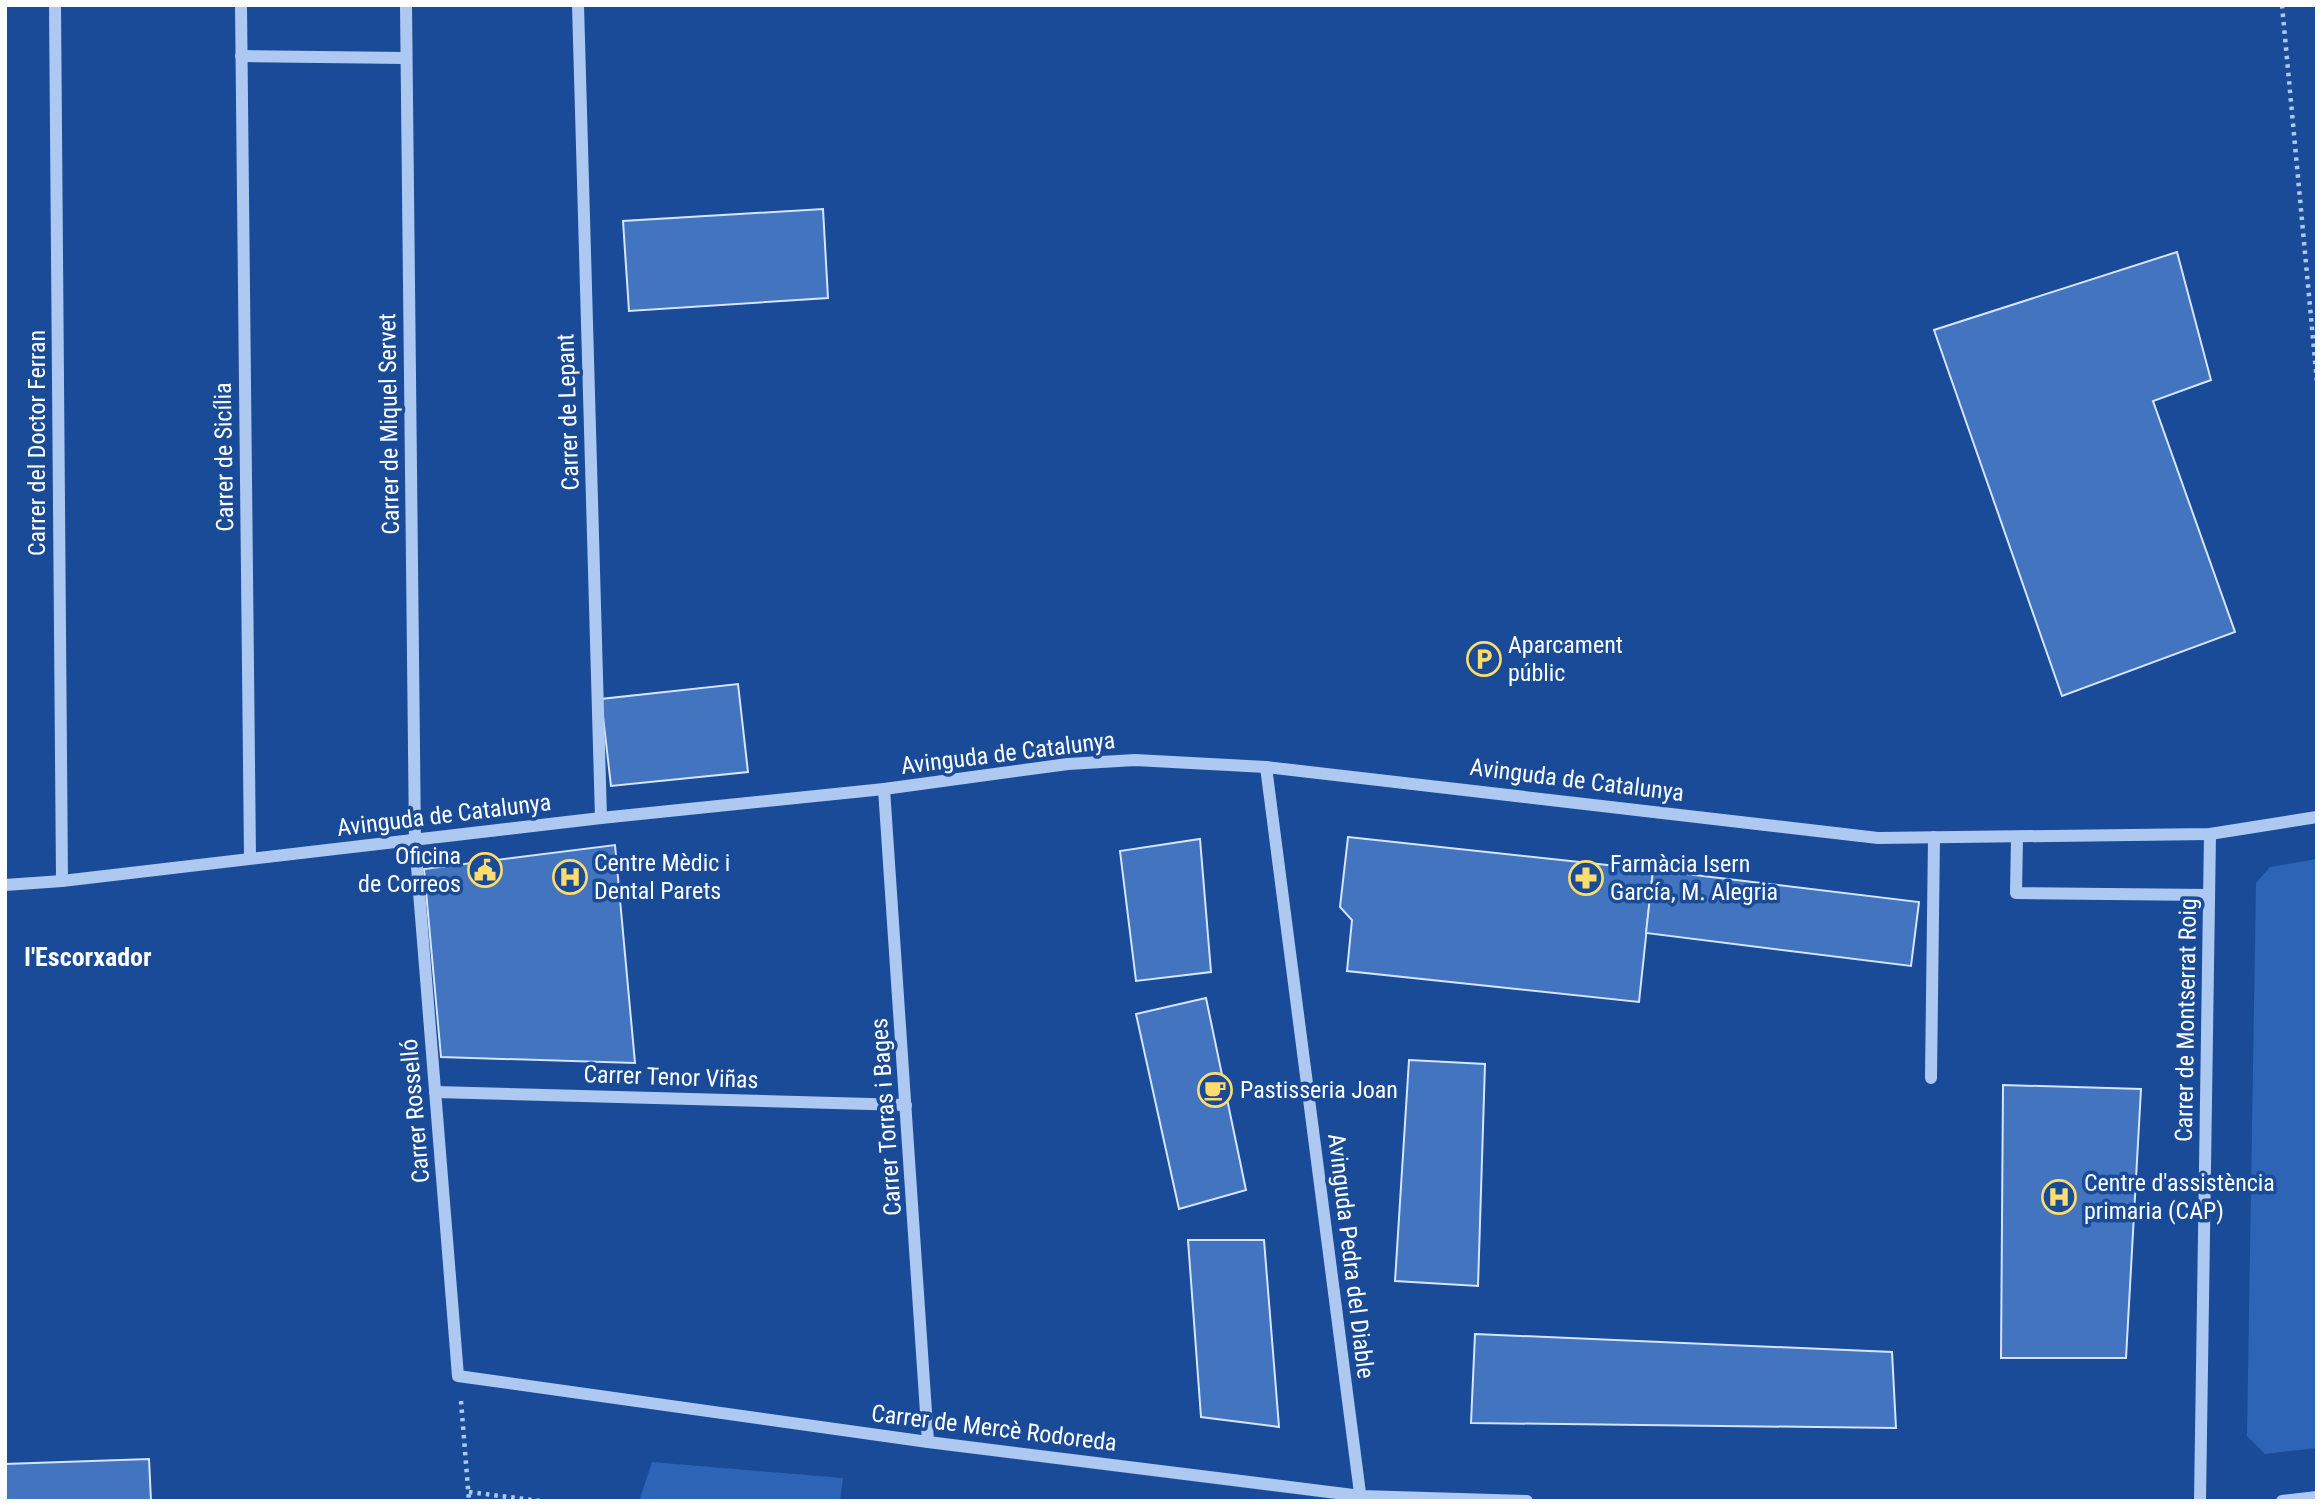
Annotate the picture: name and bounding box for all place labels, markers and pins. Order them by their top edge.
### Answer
place label: Aparcament públic [1508,631,1623,687]
parking icon: Aparcament públic [1465,640,1503,678]
place label: Oficina de Correos [358,842,461,898]
place label: Centre Mèdic i Dental Parets [594,849,730,905]
place label: Farmàcia Isern García, M. Alegria [1610,850,1778,906]
public building icon: Oficina de Correos [466,851,504,889]
hospital icon: Centre Mèdic i Dental Parets [551,858,589,896]
pharmacy icon: Farmàcia Isern García, M. Alegria [1567,859,1605,897]
cafe icon: Pastisseria Joan [1196,1071,1234,1109]
place label: Pastisseria Joan [1240,1076,1398,1104]
place label: Centre d'assistència primaria (CAP) [2084,1169,2275,1225]
hospital icon: Centre d'assistència primaria (CAP) [2040,1178,2078,1216]

